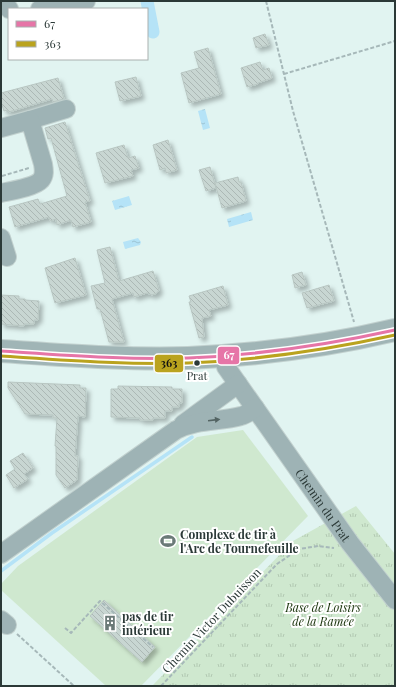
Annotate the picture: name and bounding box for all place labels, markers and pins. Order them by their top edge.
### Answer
marker: Prat [192,358,202,368]
place label: Prat [187,368,207,383]
place label: Complexe de tir à l'Arc de Tournefeuille [180,526,299,556]
sports icon: Complexe de tir à l'Arc de Tournefeuille [159,532,177,550]
place label: pas de tir intérieur [122,608,174,638]
building icon: pas de tir intérieur [101,614,119,632]

